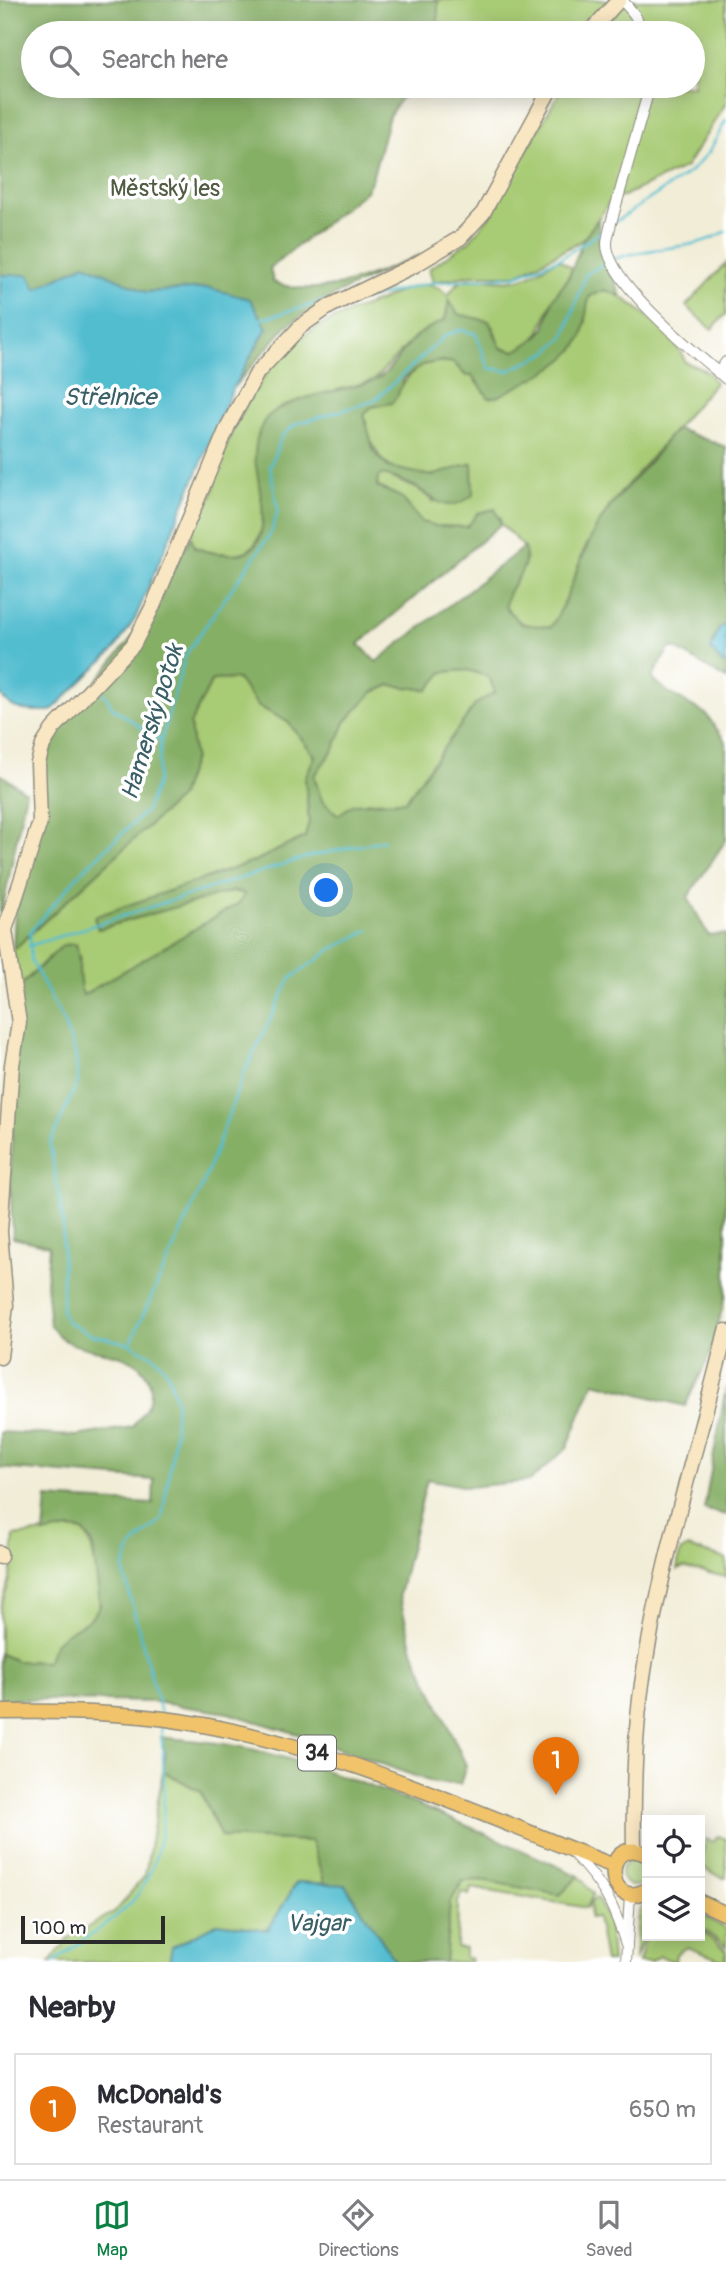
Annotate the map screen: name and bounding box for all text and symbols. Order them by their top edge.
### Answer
search box [21,21,705,98]
icon: search [45,41,83,79]
text: Search here [101,44,228,76]
park label: Městský les [110,174,220,203]
water label: Střelnice [64,383,158,412]
water label: Hamerský potok [115,639,190,803]
your location [309,873,343,907]
road number: 34 [298,1736,336,1770]
pin: 1 [533,1737,579,1795]
map controls [642,1815,705,1941]
button: locate [642,1815,705,1878]
button: layers [642,1878,705,1941]
water label: Vajgar [287,1909,353,1938]
scale bar [21,1913,164,1945]
text: 100 m [32,1916,86,1940]
text: Nearby [28,1989,115,2026]
text: McDonald's [97,2079,221,2111]
text: 1 [49,2095,58,2124]
text: 650 m [629,2095,696,2124]
text: Restaurant [97,2111,203,2140]
tab: Map [93,2196,131,2262]
tab: Directions [318,2196,399,2262]
tab: Saved [585,2196,633,2262]

